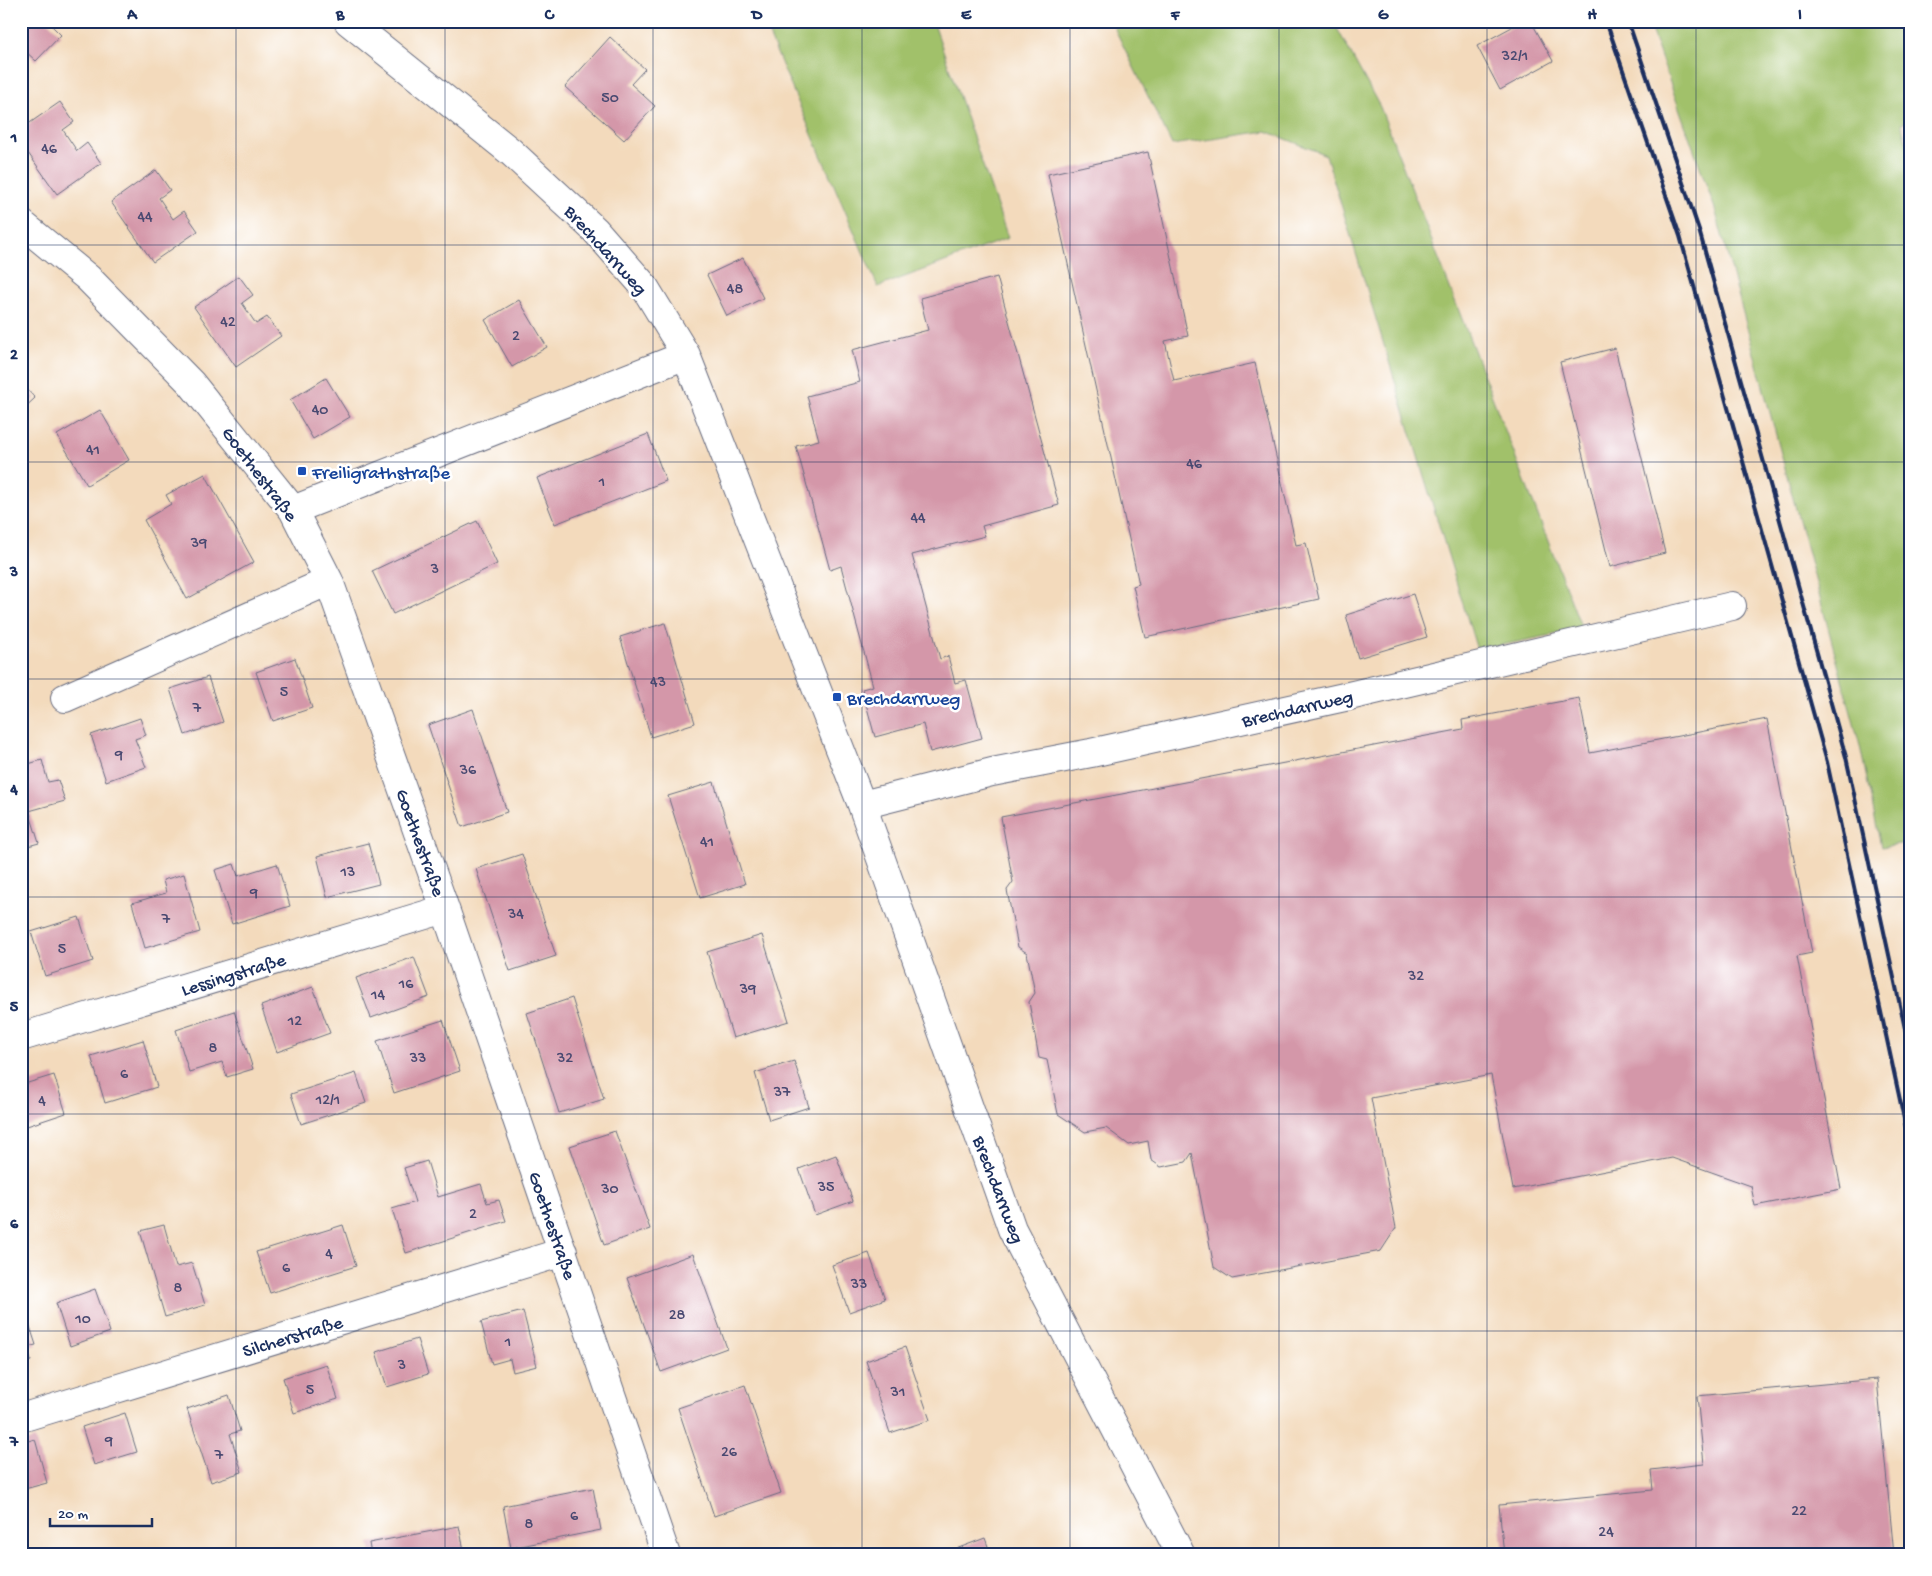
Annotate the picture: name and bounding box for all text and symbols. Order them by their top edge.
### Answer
text: A [126,7,138,26]
text: B [335,7,345,26]
text: C [544,7,555,26]
text: D [750,7,763,26]
text: E [961,7,972,26]
text: F [1170,7,1181,26]
text: G [1378,7,1389,26]
text: H [1587,7,1597,26]
text: I [1798,7,1802,26]
house number: 32/1 [1501,48,1528,67]
house number: 50 [601,90,619,109]
text: 1 [10,130,17,149]
house number: 46 [41,141,58,160]
street label: Brechdarrweg [557,201,651,301]
house number: 44 [137,209,153,228]
house number: 48 [727,281,743,300]
house number: 42 [220,314,236,333]
house number: 2 [512,328,520,347]
text: 2 [10,347,18,366]
house number: 40 [312,402,328,421]
street label: Goethestraße [215,423,301,527]
house number: 41 [86,442,100,461]
house number: 46 [1186,456,1203,475]
place label: Freiligrathstraße [311,463,450,486]
marker: Freiligrathstraße [296,465,308,477]
house number: 1 [598,474,605,493]
house number: 44 [910,510,926,529]
house number: 39 [190,535,207,554]
house number: 3 [430,561,439,580]
text: 3 [9,564,18,583]
house number: 43 [650,674,666,693]
house number: 5 [280,684,288,703]
street label: Brechdarrweg [1239,686,1356,735]
place label: Brechdarrweg [846,689,961,712]
marker: Brechdarrweg [831,691,843,703]
house number: 7 [192,700,202,719]
house number: 9 [114,747,123,766]
house number: 36 [459,762,477,781]
text: 4 [9,782,18,801]
street label: Goethestraße [389,786,449,900]
house number: 41 [700,834,714,853]
house number: 13 [340,864,355,883]
house number: 9 [249,885,258,904]
house number: 34 [507,906,524,925]
house number: 7 [161,911,171,930]
house number: 5 [58,941,66,960]
street label: Lessingstraße [179,949,289,1003]
house number: 32 [1407,968,1424,987]
house number: 16 [398,976,414,995]
house number: 39 [739,981,756,1000]
house number: 14 [370,987,385,1006]
text: 5 [10,999,19,1018]
house number: 12 [287,1013,302,1032]
house number: 8 [209,1040,218,1059]
house number: 33 [409,1050,426,1069]
house number: 32 [556,1050,573,1069]
house number: 6 [120,1066,129,1085]
house number: 37 [773,1084,791,1103]
house number: 12/1 [315,1092,340,1111]
house number: 4 [38,1093,46,1112]
street label: Brechdarrweg [965,1132,1028,1247]
street label: Goethestraße [521,1169,580,1283]
house number: 35 [817,1179,834,1198]
house number: 30 [600,1181,619,1200]
house number: 2 [469,1206,477,1225]
text: 6 [10,1216,19,1235]
house number: 4 [325,1246,333,1265]
house number: 6 [282,1260,291,1279]
house number: 33 [850,1276,867,1295]
house number: 8 [174,1280,183,1299]
house number: 28 [669,1307,686,1326]
house number: 10 [74,1311,91,1330]
street label: Silcherstraße [240,1312,346,1365]
house number: 1 [504,1334,511,1353]
house number: 3 [397,1357,406,1376]
house number: 5 [306,1382,314,1401]
house number: 31 [890,1384,905,1403]
house number: 9 [104,1433,113,1452]
text: 7 [9,1434,19,1453]
house number: 26 [721,1444,738,1463]
house number: 7 [214,1447,224,1466]
scale bar [50,1496,152,1528]
house number: 22 [1791,1503,1807,1522]
text: 20 m [58,1506,88,1524]
house number: 6 [570,1508,579,1527]
house number: 8 [525,1516,534,1535]
house number: 24 [1598,1524,1614,1543]

